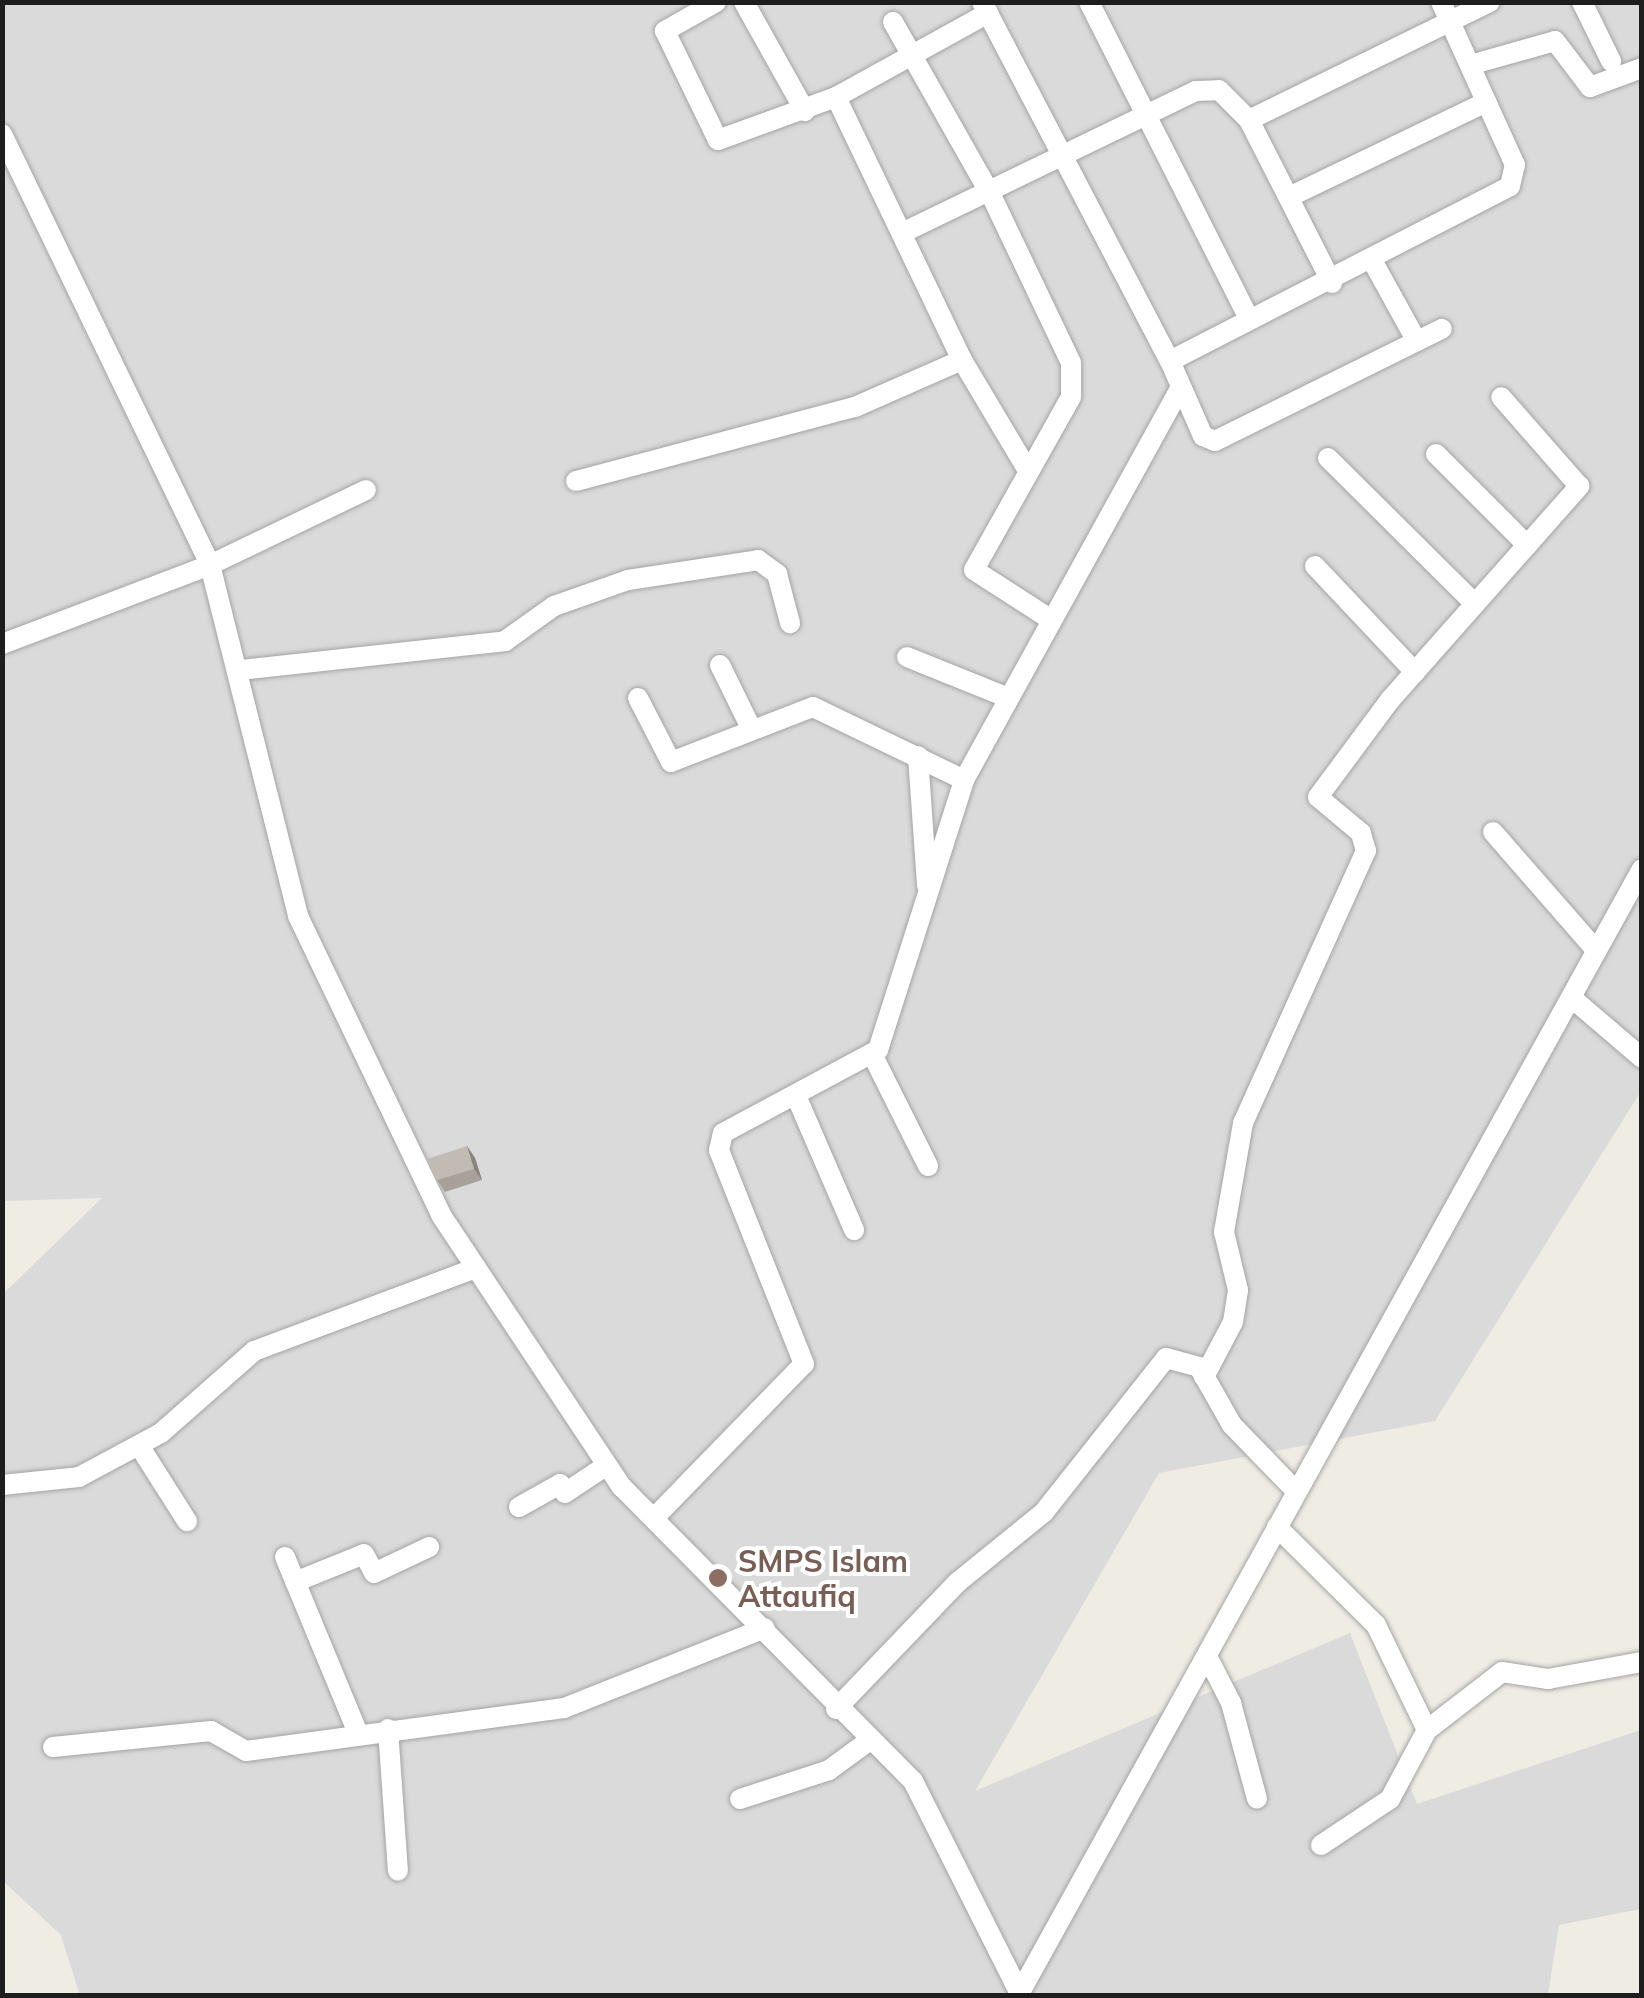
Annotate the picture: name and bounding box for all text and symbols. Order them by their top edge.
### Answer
place label: SMPS Islam Attaufiq [738,1543,908,1614]
marker: SMPS Islam Attaufiq [707,1567,729,1589]

